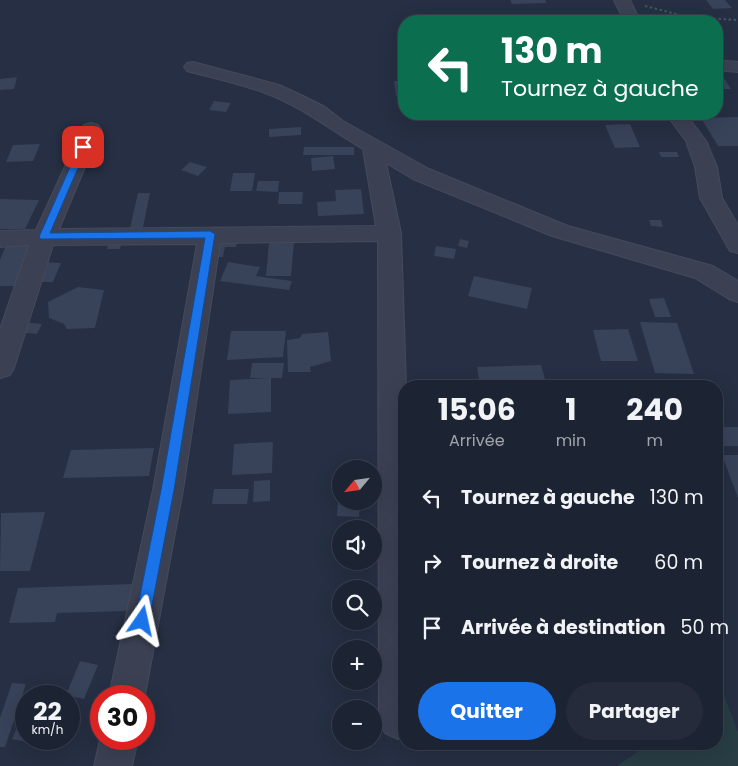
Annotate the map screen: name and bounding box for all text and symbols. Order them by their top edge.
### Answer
text: 130 m [501,26,603,75]
icon: left [418,35,483,100]
text: Tournez à gauche [501,73,699,104]
pin [62,126,104,168]
icon: arrive [69,133,97,161]
text: 15:06 [438,388,516,431]
text: 1 [565,388,577,431]
text: 240 [626,388,683,431]
text: Arrivée [449,429,505,452]
text: min [556,429,586,452]
text: m [646,429,663,452]
north arrow [332,460,382,510]
map controls [332,460,382,750]
icon: left [418,484,446,512]
text: Tournez à gauche [461,484,635,511]
text: 130 m [650,484,704,511]
button: sound [332,520,382,570]
icon: right [418,549,446,577]
text: Tournez à droite [461,549,618,576]
text: 60 m [654,549,703,576]
button: search [332,580,382,630]
position arrow [115,594,167,646]
icon: arrive [418,614,446,642]
text: Arrivée à destination [461,614,666,641]
text: 50 m [681,614,729,641]
button: + [332,640,382,690]
button: Quitter [418,682,556,740]
button: Partager [566,682,703,740]
speed limit sign: 30 [90,685,155,750]
text: 22 [33,694,62,729]
button: − [332,700,382,750]
text: km/h [32,721,63,738]

